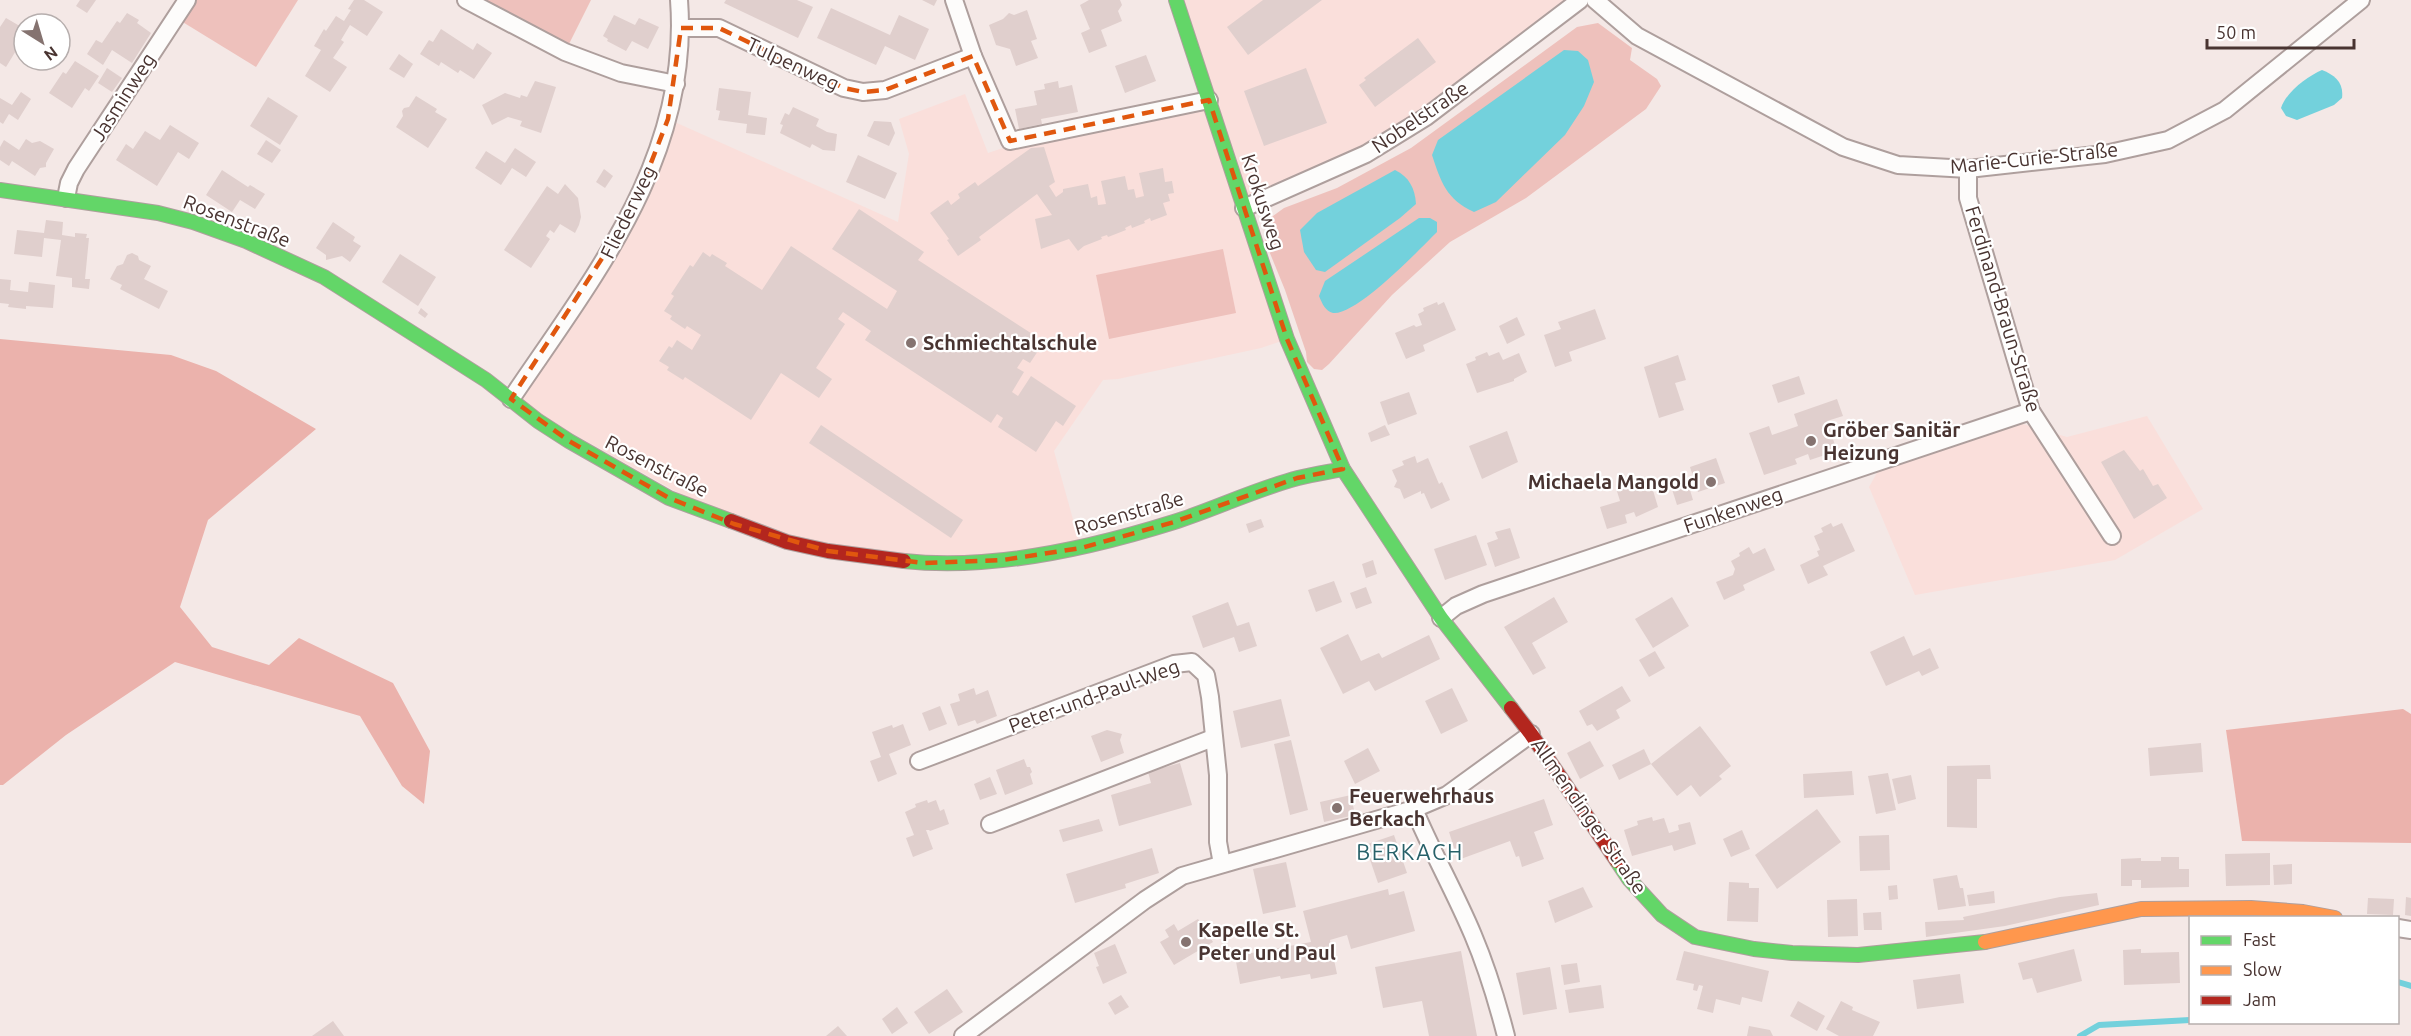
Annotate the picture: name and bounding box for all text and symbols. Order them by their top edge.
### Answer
north arrow [12,12,72,72]
scale bar [2207,12,2354,50]
text: 50 m [2216,22,2256,42]
street label: Tulpenweg [743,32,843,95]
text: N [41,43,61,65]
street label: Jasminweg [86,48,160,145]
street label: Nobelstraße [1367,76,1472,157]
street label: Marie-Curie-Straße [1949,137,2119,178]
street label: Krokusweg [1237,151,1290,253]
street label: Fliederweg [595,162,660,262]
street label: Rosenstraße [180,190,294,251]
street label: Ferdinand-Braun-Straße [1961,203,2046,415]
place label: Schmiechtalschule [923,331,1097,354]
marker: Schmiechtalschule [904,336,918,350]
place label: Gröber Sanitär Heizung [1823,418,1961,464]
street label: Rosenstraße [602,430,713,501]
marker: Gröber Sanitär Heizung [1804,434,1818,448]
place label: Michaela Mangold [1528,470,1699,493]
marker: Michaela Mangold [1704,475,1718,489]
street label: Funkenweg [1680,482,1785,537]
street label: Rosenstraße [1072,486,1186,539]
street label: Peter-und-Paul-Weg [1005,654,1182,737]
street label: Allmendinger Straße [1527,733,1652,898]
place label: Feuerwehrhaus Berkach [1349,784,1494,830]
marker: Feuerwehrhaus Berkach [1330,801,1344,815]
district label: BERKACH [1356,839,1464,864]
legend [2189,916,2399,1024]
place label: Kapelle St. Peter und Paul [1198,918,1336,964]
text: Fast [2243,929,2276,949]
marker: Kapelle St. Peter und Paul [1179,935,1193,949]
text: Slow [2243,959,2282,979]
text: Jam [2243,989,2277,1009]

